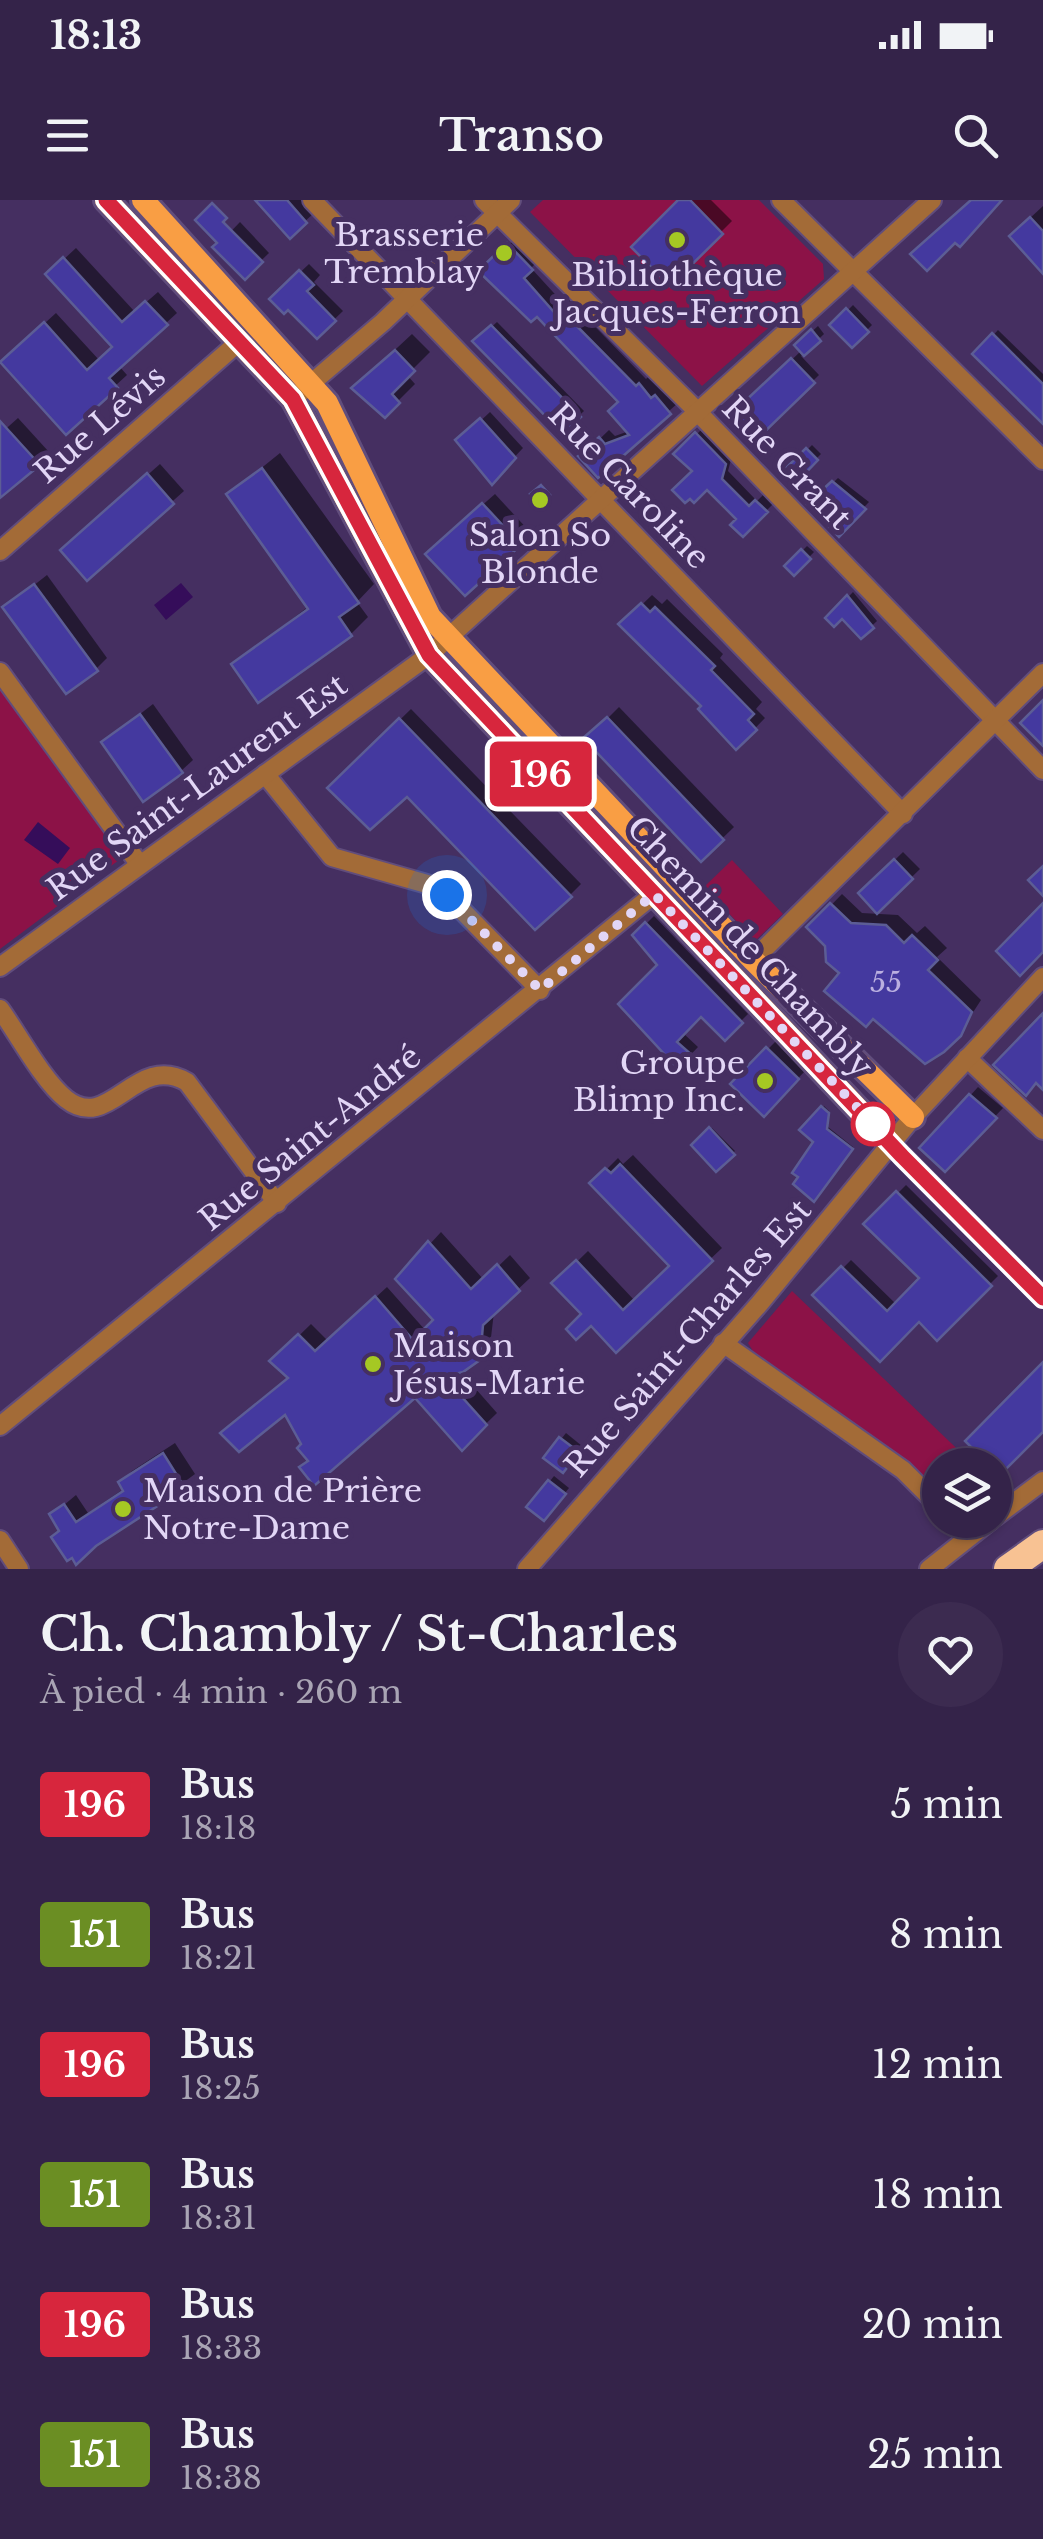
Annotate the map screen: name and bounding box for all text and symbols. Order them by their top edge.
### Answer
text: 18:13 [50,12,142,59]
text: Transo [439,107,604,163]
icon: menu [40,108,95,163]
icon: search [948,108,1003,163]
place label: Brasserie Tremblay [324,215,485,292]
marker: Bibliothèque Jacques-Ferron [666,229,688,251]
marker: Brasserie Tremblay [493,242,515,264]
place label: Bibliothèque Jacques-Ferron [549,255,801,332]
street label: Rue Lévis [26,356,174,492]
street label: Rue Grant [714,388,860,538]
street label: Rue Caroline [540,395,718,577]
marker: Salon So Blonde [529,489,551,511]
place label: Salon So Blonde [469,515,611,592]
street label: Rue Saint-Laurent Est [39,665,355,909]
line badge: 196 [484,742,598,806]
text: 196 [510,753,572,796]
street label: Chemin de Chambly [618,808,882,1086]
your location [422,870,472,920]
house number: 55 [870,965,902,1000]
street label: Rue Saint-André [191,1036,429,1240]
place label: Groupe Blimp Inc. [573,1043,745,1120]
marker: Groupe Blimp Inc. [754,1070,776,1092]
unlabelled marker [852,1103,894,1145]
street label: Rue Saint-Charles Est [556,1191,820,1485]
place label: Maison Jésus-Marie [389,1326,585,1403]
marker: Maison Jésus-Marie [362,1353,384,1375]
map controls [922,1448,1012,1538]
button: layers [922,1448,1012,1538]
place label: Maison de Prière Notre-Dame [143,1471,422,1548]
marker: Maison de Prière Notre-Dame [112,1498,134,1520]
button: heart [898,1602,1003,1707]
text: Ch. Chambly / St-Charles [40,1604,678,1664]
text: À pied · 4 min · 260 m [40,1672,402,1712]
text: Bus [180,1761,255,1808]
text: 5 min [891,1781,1003,1828]
text: 196 [64,1783,126,1826]
text: 18:18 [180,1808,256,1848]
text: Bus [180,1891,255,1938]
text: 8 min [889,1911,1003,1958]
text: 151 [69,1913,121,1956]
text: 18:21 [180,1938,257,1978]
text: Bus [180,2021,255,2068]
text: 12 min [872,2041,1003,2088]
text: 196 [64,2043,126,2086]
text: 18:25 [180,2068,261,2108]
text: Bus [180,2151,255,2198]
text: 18 min [872,2171,1003,2218]
text: 151 [69,2173,121,2216]
text: 18:31 [180,2198,257,2238]
text: Bus [180,2281,255,2328]
text: 20 min [862,2301,1003,2348]
text: 196 [64,2303,126,2346]
text: 18:33 [180,2328,262,2368]
text: Bus [180,2411,255,2458]
text: 25 min [867,2431,1003,2478]
text: 151 [69,2433,121,2476]
text: 18:38 [180,2458,262,2498]

